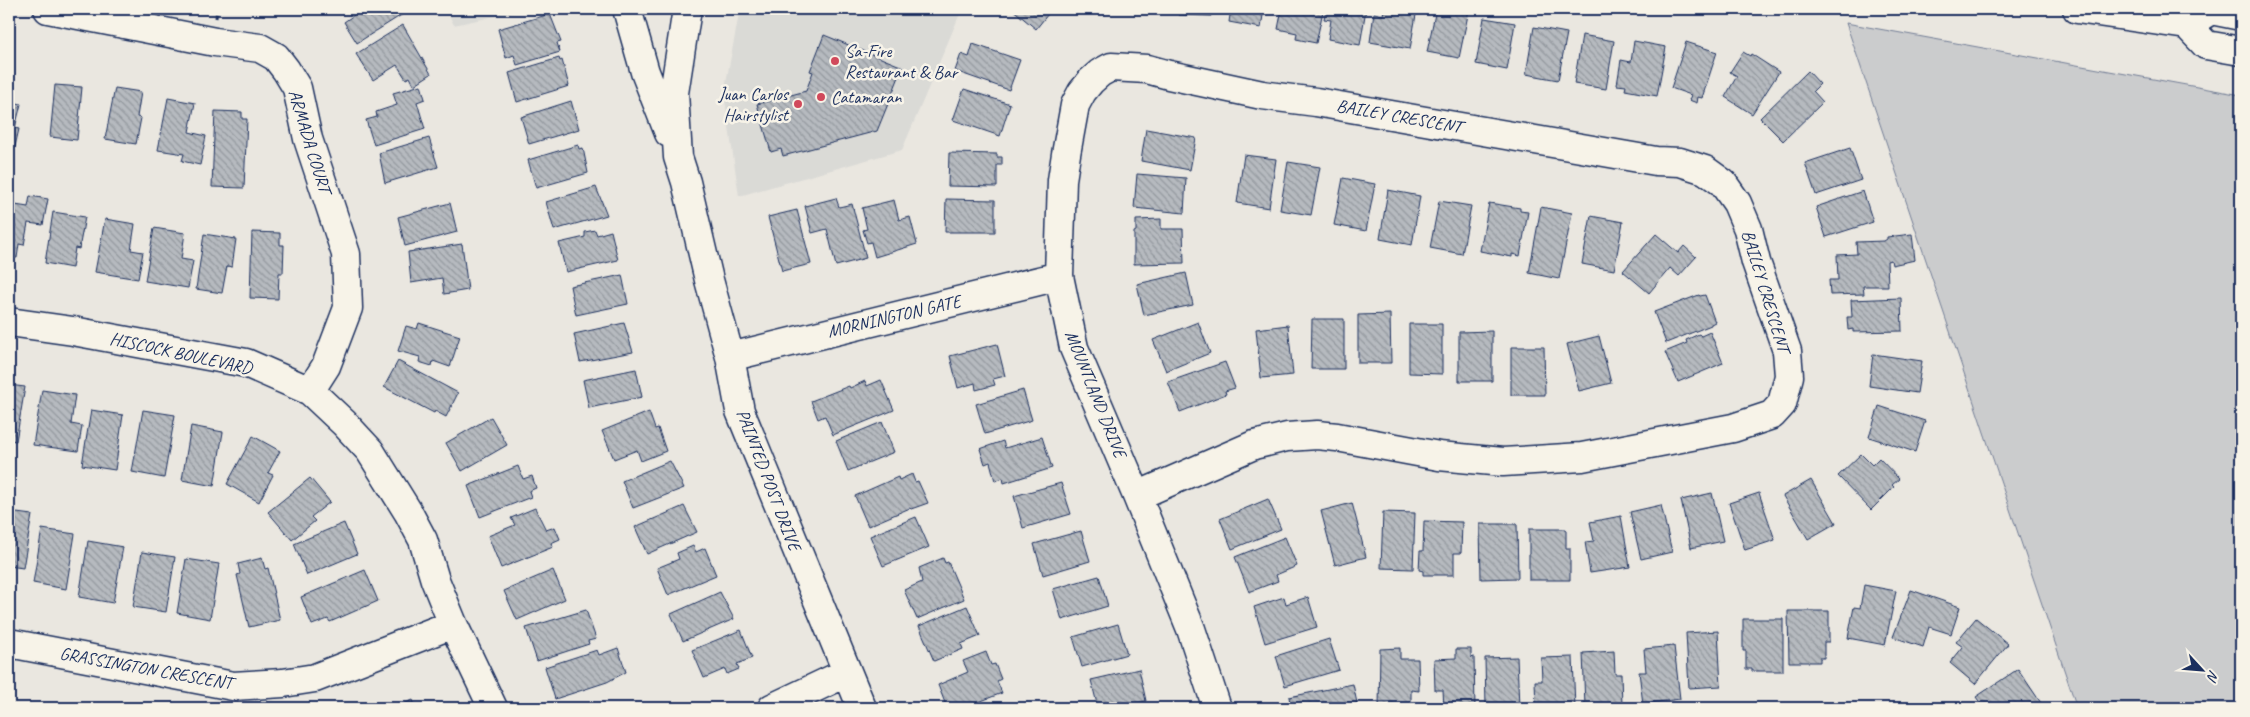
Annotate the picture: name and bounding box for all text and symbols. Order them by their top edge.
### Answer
place label: Sa-Fire Restaurant & Bar [845,40,960,83]
marker: Sa-Fire Restaurant & Bar [829,55,841,67]
place label: Juan Carlos Hairstylist [717,83,790,126]
place label: Catamaran [831,86,902,108]
street label: ARMADA COURT [284,87,338,200]
marker: Catamaran [815,91,827,103]
street label: BAILEY CRESCENT [1335,94,1468,139]
marker: Juan Carlos Hairstylist [792,98,804,110]
street label: BAILEY CRESCENT [1737,227,1796,359]
street label: MORNINGTON GATE [825,290,965,342]
street label: HISCOCK BOULEVARD [108,327,256,379]
street label: MOUNTLAND DRIVE [1060,327,1132,463]
street label: PAINTED POST DRIVE [732,406,807,556]
street label: GRASSINGTON CRESCENT [58,642,238,695]
north arrow [2178,644,2228,694]
text: N [2203,668,2223,685]

